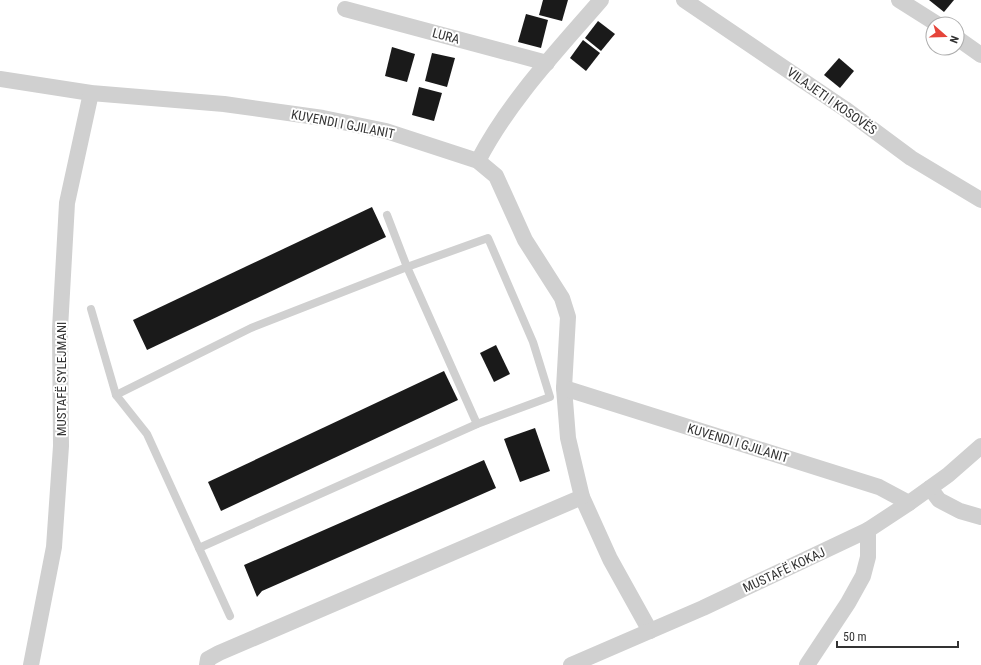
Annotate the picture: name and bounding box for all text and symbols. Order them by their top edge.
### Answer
north arrow [925,16,965,56]
street label: LURA [431,25,462,47]
text: N [947,34,961,45]
street label: VILAJETI I KOSOVËS [784,64,880,138]
street label: KUVENDI I GJILANIT [290,107,396,141]
street label: MUSTAFË SYLEJMANI [54,322,69,436]
street label: KUVENDI I GJILANIT [686,420,791,466]
street label: MUSTAFË KOKAJ [741,544,827,596]
scale bar [837,623,958,649]
text: 50 m [843,630,867,644]

